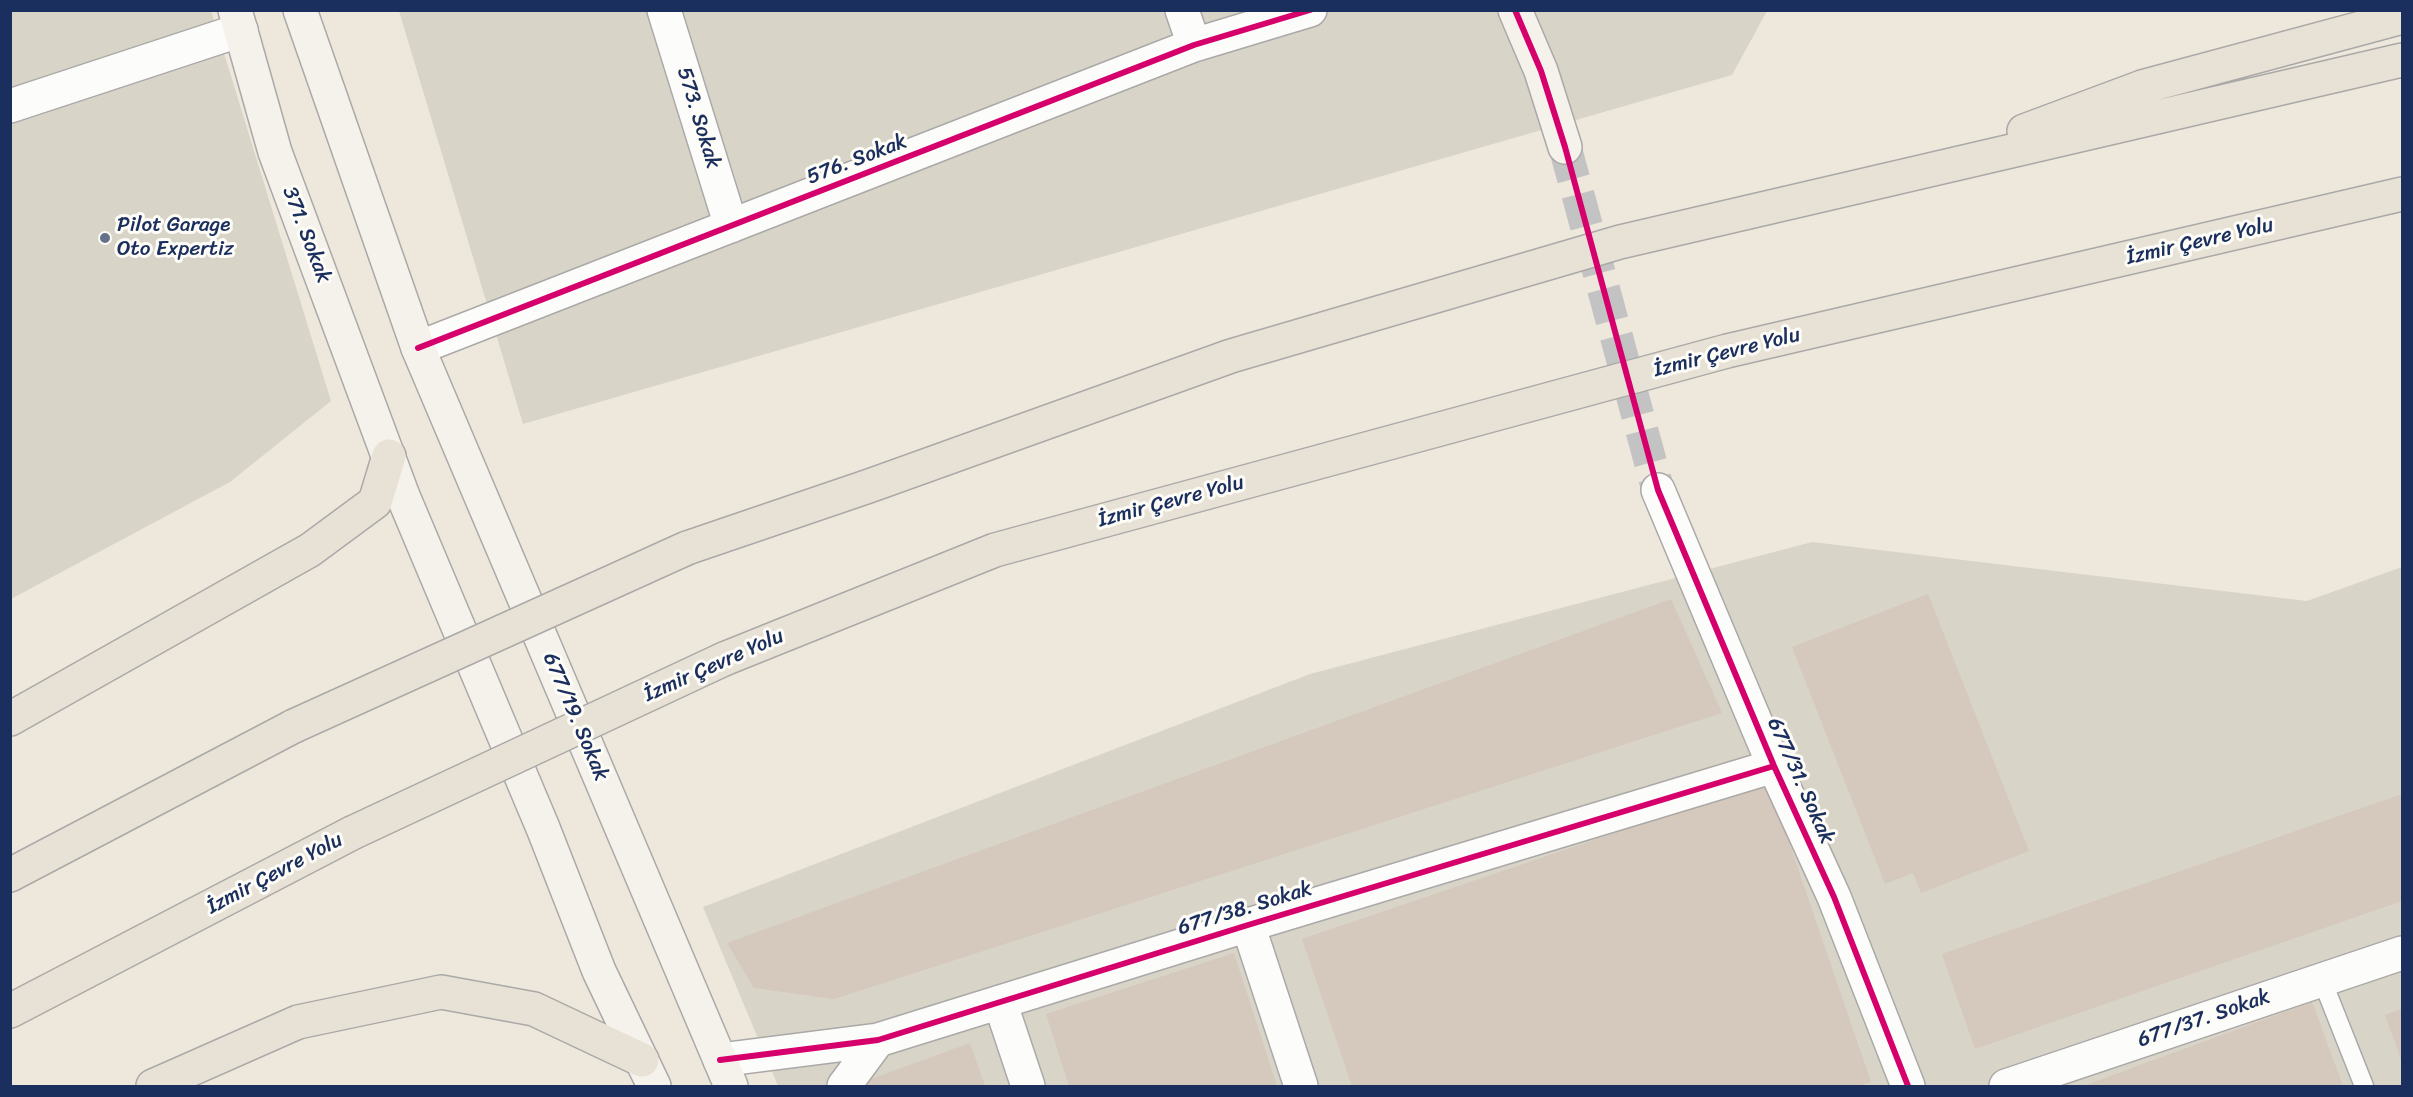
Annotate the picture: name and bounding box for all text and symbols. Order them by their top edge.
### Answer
street label: 573. Sokak [671,64,725,172]
street label: 576. Sokak [803,129,911,191]
street label: 371. Sokak [276,183,336,287]
place label: Pilot Garage Oto Expertiz [117,213,234,263]
street label: İzmir Çevre Yolu [2124,213,2276,271]
marker: Pilot Garage Oto Expertiz [98,231,112,245]
street label: İzmir Çevre Yolu [1651,323,1803,383]
street label: İzmir Çevre Yolu [1095,470,1247,534]
street label: İzmir Çevre Yolu [640,624,788,708]
street label: 677/19. Sokak [537,649,613,785]
street label: 677/31. Sokak [1761,714,1839,848]
street label: İzmir Çevre Yolu [203,828,347,920]
street label: 677/38. Sokak [1175,877,1315,941]
street label: 677/37. Sokak [2134,985,2274,1053]

